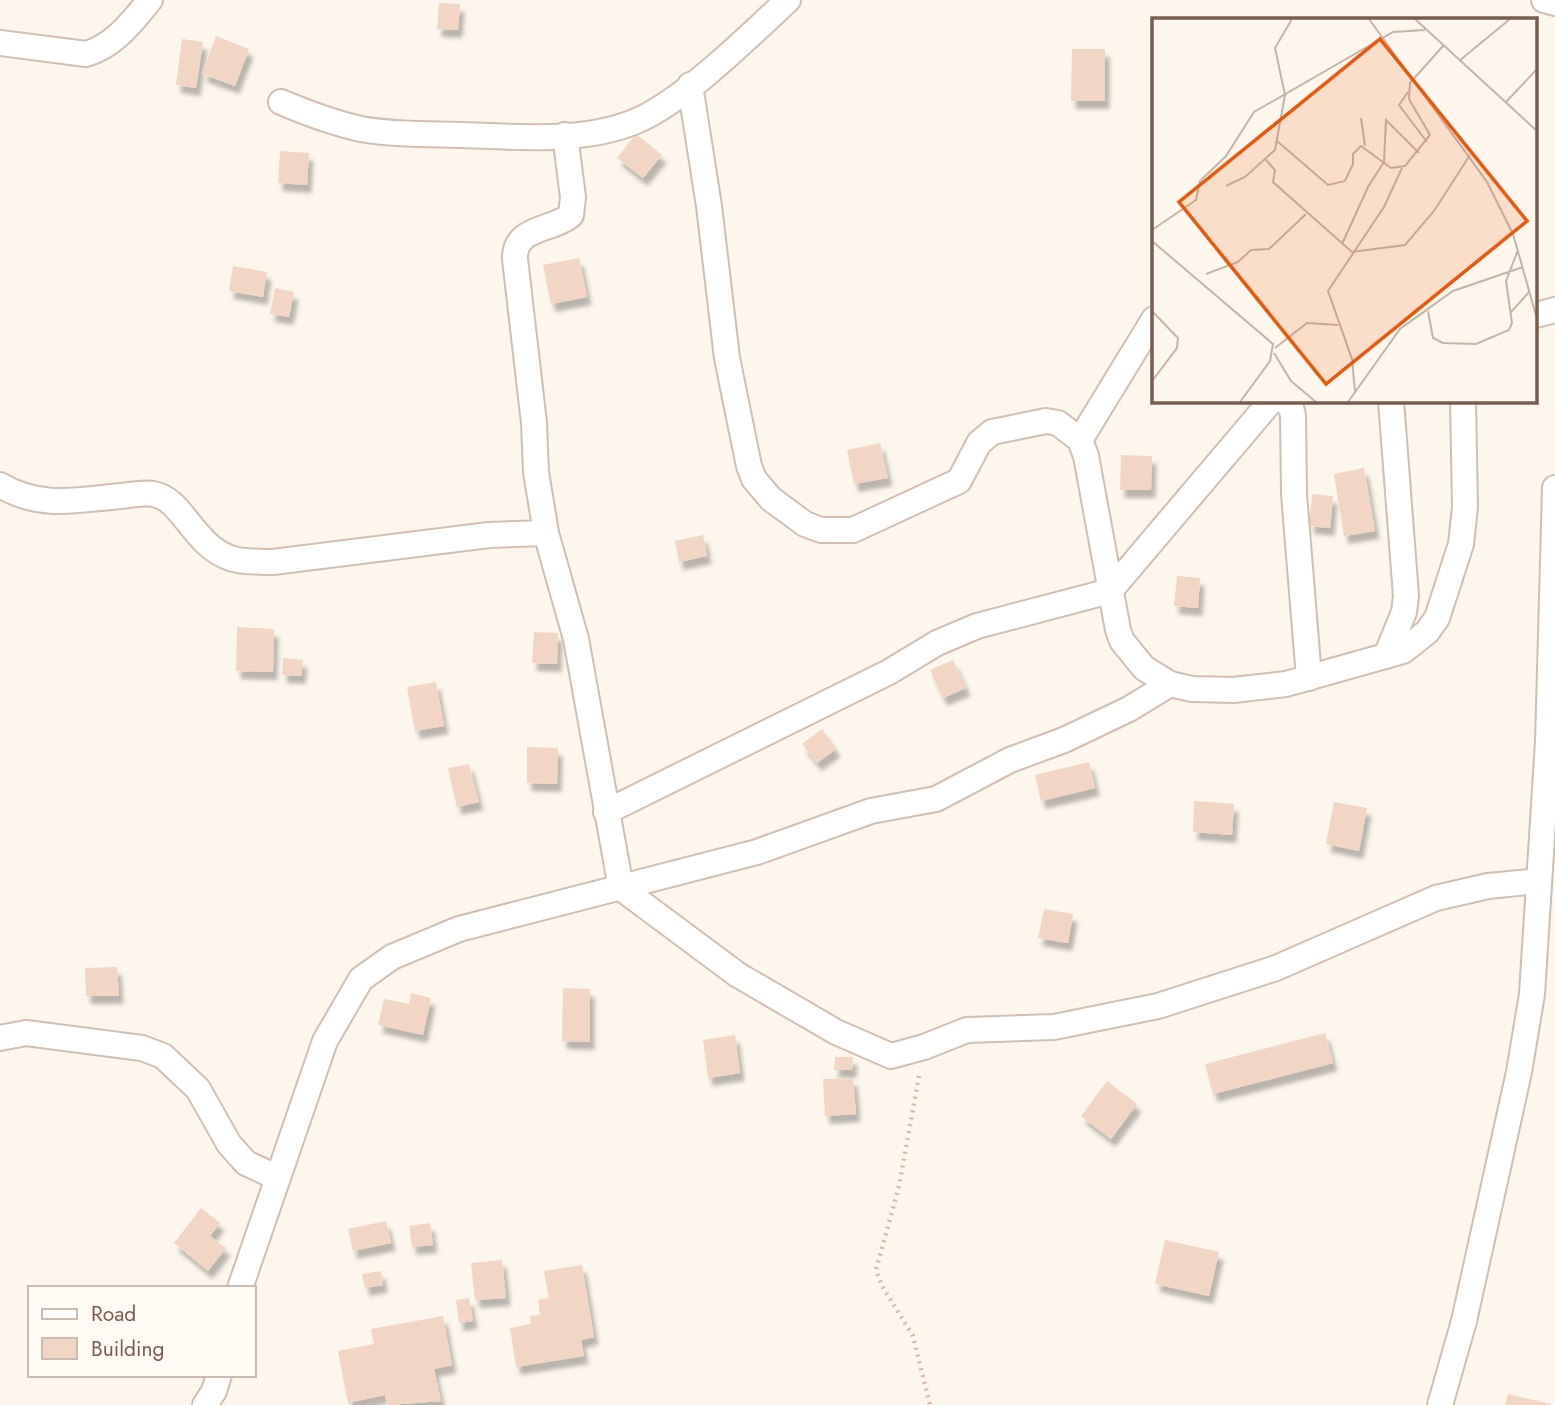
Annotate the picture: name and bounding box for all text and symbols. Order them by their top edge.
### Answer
inset map [1152,18,1538,402]
legend [28,1286,256,1377]
text: Road [91,1299,136,1329]
text: Building [91,1334,164,1364]

